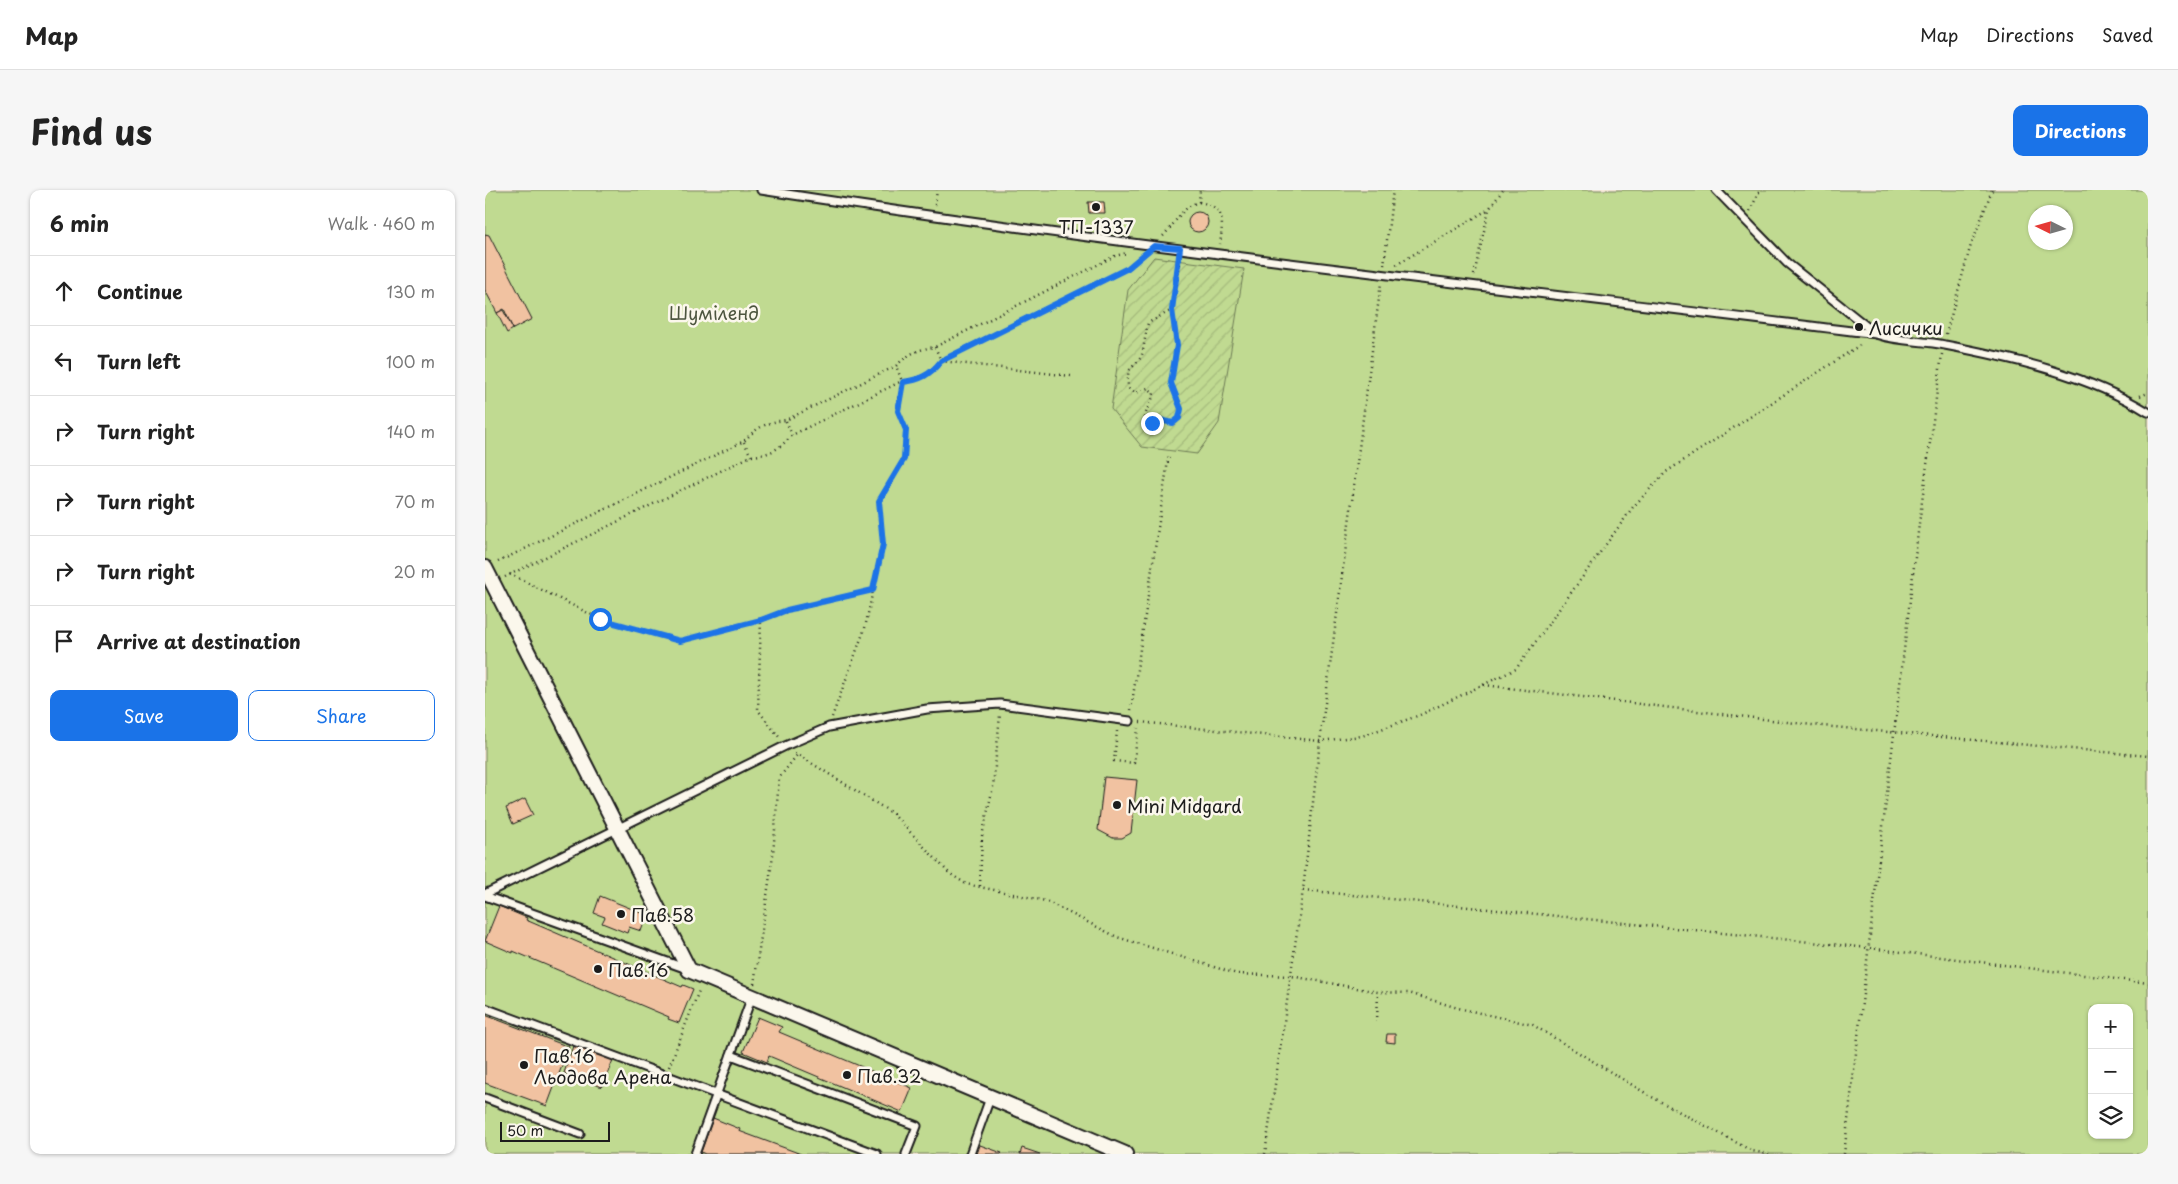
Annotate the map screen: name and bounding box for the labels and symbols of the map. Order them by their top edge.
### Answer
marker: ТП-1337 [1090,201,1102,213]
north arrow [2028,205,2073,250]
place label: ТП-1337 [1058,213,1134,240]
park label: Шуміленд [669,299,759,326]
place label: Лисички [1869,314,1943,341]
marker: Лисички [1853,321,1865,333]
route end [1141,412,1164,435]
route start [589,608,612,631]
place label: Mini Midgard [1127,792,1242,819]
marker: Mini Midgard [1111,799,1123,811]
place label: Пав.58 [631,901,694,928]
marker: Пав.58 [615,908,627,920]
place label: Пав.16 [608,956,668,983]
marker: Пав.16 [592,963,604,975]
place label: Пав.16 Льодова Арена [534,1042,672,1090]
marker: Пав.16 Льодова Арена [518,1059,530,1071]
place label: Пав.32 [857,1062,921,1089]
marker: Пав.32 [841,1069,853,1081]
scale bar [500,1119,610,1142]

